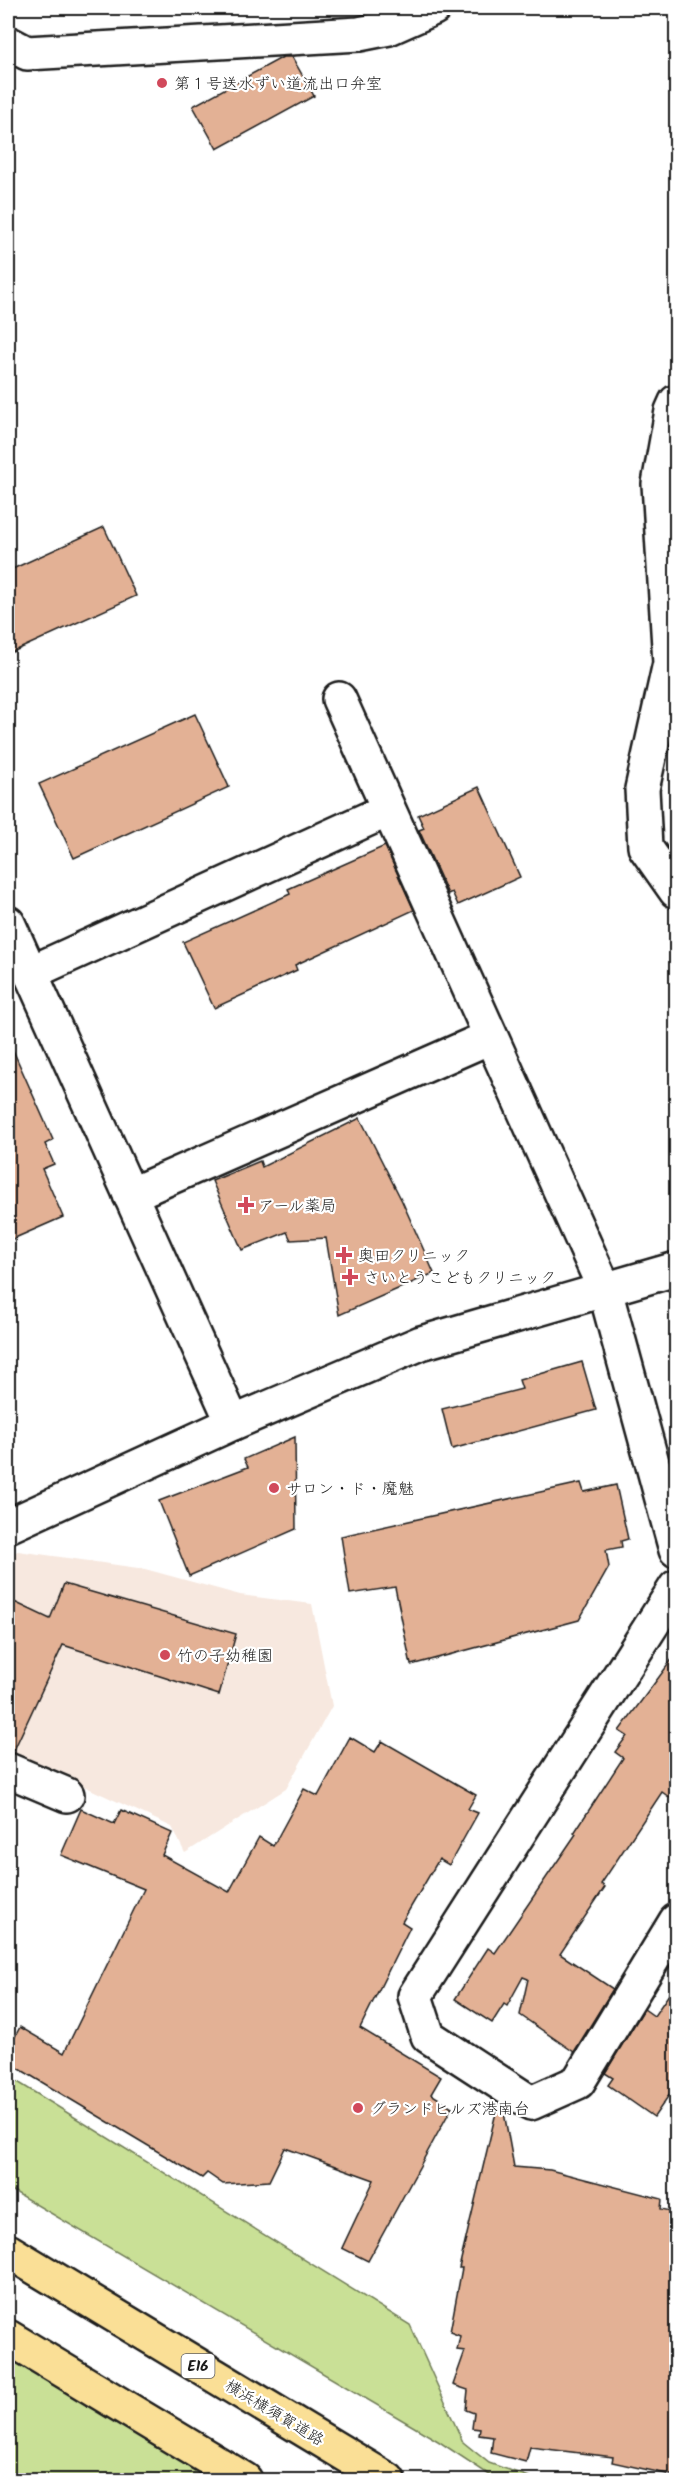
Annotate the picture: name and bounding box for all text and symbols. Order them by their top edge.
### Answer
place label: 第１号送水ずい道流出口弁室 [174,72,382,97]
marker: 第１号送水ずい道流出口弁室 [155,76,169,90]
place label: アール薬局 [258,1194,336,1219]
marker: アール薬局 [239,1198,253,1212]
place label: 奥田クリニック [358,1244,470,1269]
marker: 奥田クリニック [335,1246,353,1264]
place label: さいとうこどもクリニック [364,1266,556,1291]
marker: さいとうこどもクリニック [341,1268,359,1286]
place label: サロン・ド・魔魅 [286,1477,414,1502]
marker: サロン・ド・魔魅 [267,1481,281,1495]
place label: 竹の子幼稚園 [177,1644,273,1669]
marker: 竹の子幼稚園 [158,1648,172,1662]
place label: グランドヒルズ港南台 [370,2097,530,2122]
marker: グランドヒルズ港南台 [351,2101,365,2115]
road number: E16 [182,2354,214,2378]
street label: 横浜横須賀道路 [220,2374,329,2453]

